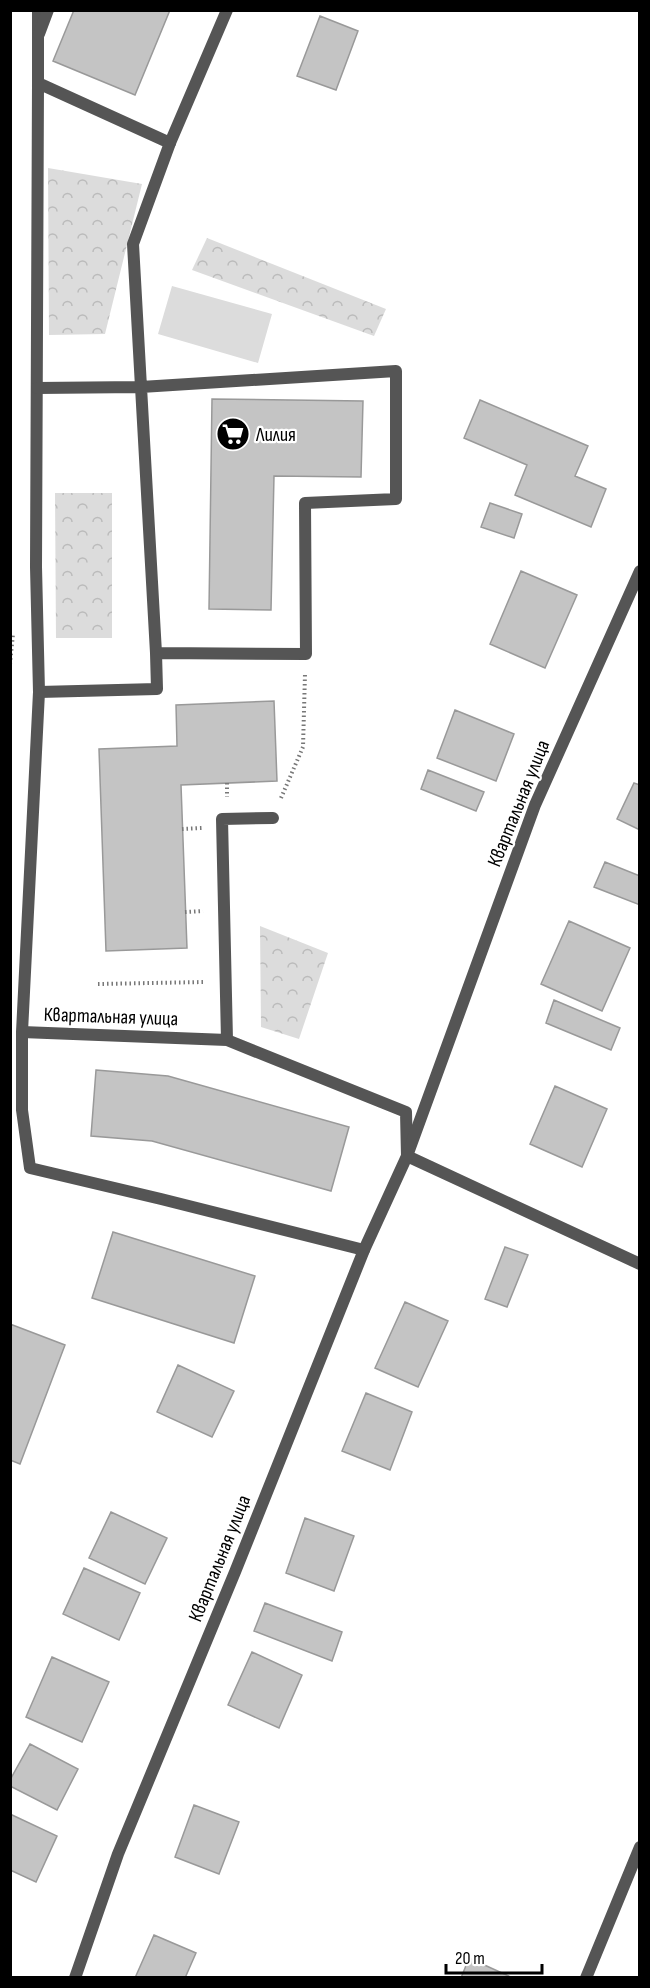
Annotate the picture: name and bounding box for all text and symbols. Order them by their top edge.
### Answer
supermarket icon: Лилия [215,416,251,452]
place label: Лилия [255,423,296,447]
street label: Квартальная улица [483,737,555,870]
street label: Квартальная улица [43,1003,179,1031]
street label: Квартальная улица [184,1492,256,1625]
scale bar [446,1937,542,1975]
text: 20 m [455,1948,485,1969]

